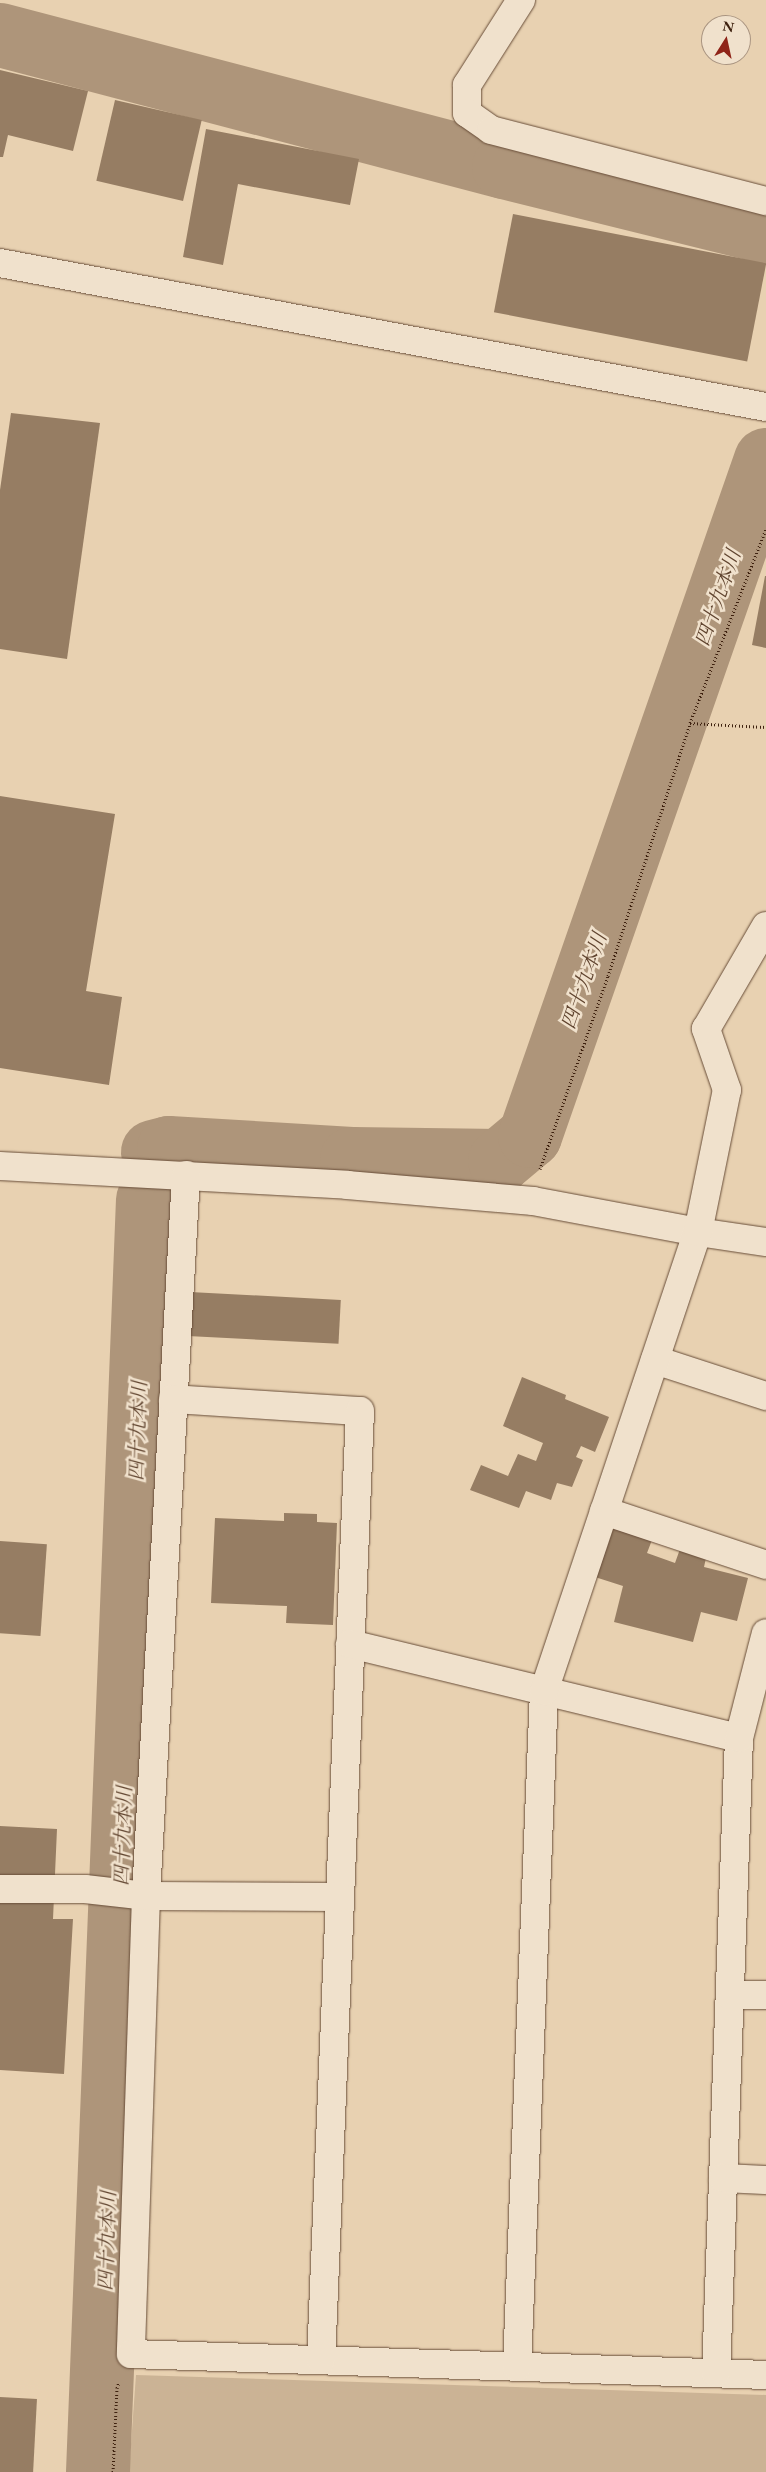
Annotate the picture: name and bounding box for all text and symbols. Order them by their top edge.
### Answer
north arrow [701,15,751,65]
text: N [721,16,736,36]
water label: 四十九本川 [690,547,746,649]
water label: 四十九本川 [556,930,612,1032]
water label: 四十九本川 [124,1381,152,1481]
water label: 四十九本川 [109,1786,137,1886]
water label: 四十九本川 [93,2191,121,2291]

